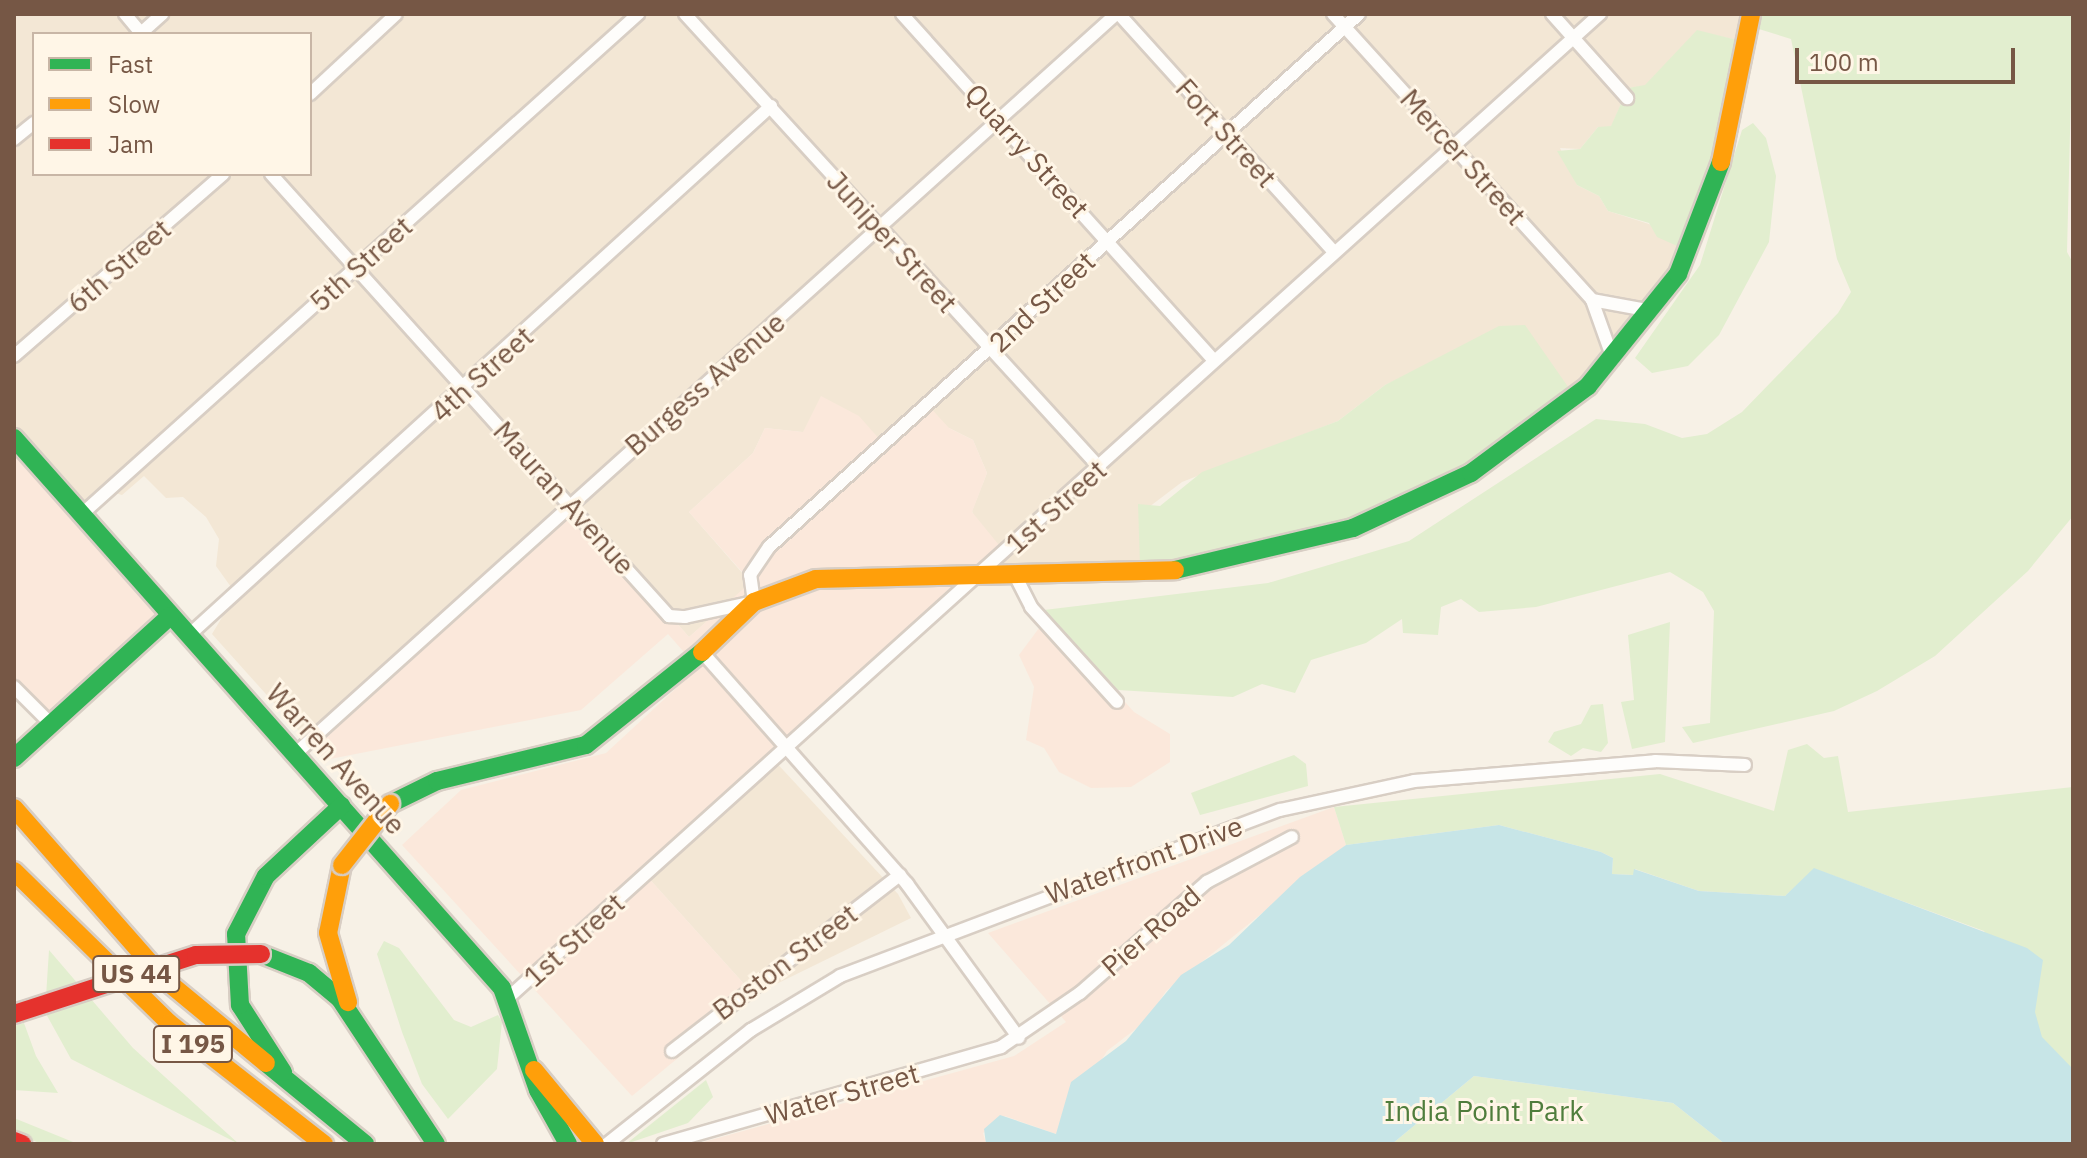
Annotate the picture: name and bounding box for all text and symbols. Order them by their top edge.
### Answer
legend [32,32,312,176]
scale bar [1799,32,2019,82]
text: 100 m [1809,46,1879,78]
text: Fast [108,48,153,80]
street label: Fort Street [1169,72,1283,194]
street label: Quarry Street [958,77,1096,225]
street label: Mercer Street [1393,82,1533,232]
text: Slow [108,88,160,120]
text: Jam [108,128,154,160]
street label: Juniper Street [820,164,964,320]
street label: 5th Street [303,209,419,319]
street label: 6th Street [60,212,178,320]
street label: 2nd Street [982,245,1102,359]
street label: Burgess Avenue [618,305,792,463]
street label: 4th Street [424,319,540,429]
street label: Mauran Avenue [486,414,642,582]
street label: 1st Street [999,453,1113,561]
street label: Warren Avenue [259,677,413,841]
street label: Waterfront Drive [1041,809,1247,911]
street label: Pier Road [1094,879,1208,983]
street label: 1st Street [517,886,631,994]
street label: Boston Street [706,897,864,1027]
road number: US 44 [92,952,180,996]
road number: I 195 [151,1022,235,1066]
street label: Water Street [761,1056,923,1132]
park label: India Point Park [1384,1094,1584,1128]

